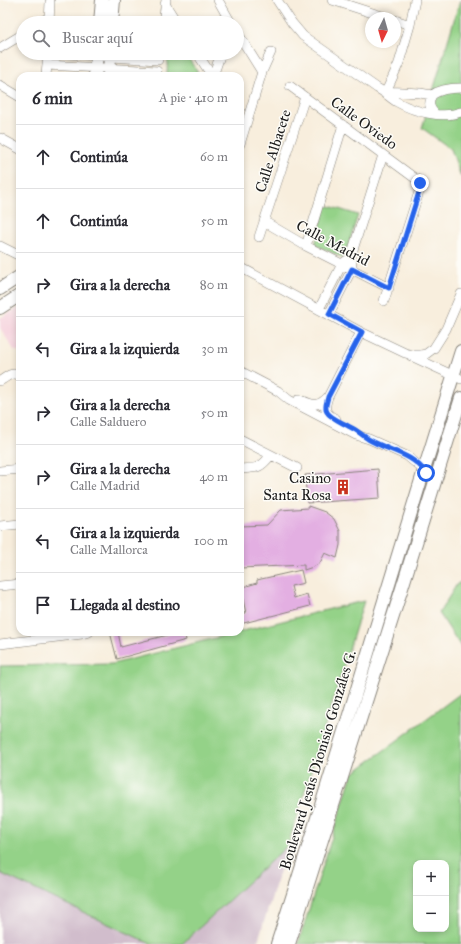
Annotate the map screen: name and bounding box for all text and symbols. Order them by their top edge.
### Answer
north arrow [365,12,401,48]
search box [16,16,244,60]
icon: search [30,27,52,49]
text: Buscar aquí [62,29,133,47]
text: 6 min [32,88,73,109]
text: A pie · 410 m [159,90,228,106]
street label: Calle Oviedo [327,93,401,153]
street label: Calle Albacete [251,107,295,195]
icon: ahead [32,146,54,168]
text: Continúa [70,148,128,166]
text: 60 m [200,149,228,165]
route end [411,174,429,192]
icon: ahead [32,210,54,232]
text: Continúa [70,212,128,230]
text: 50 m [201,213,228,229]
street label: Calle Madrid [293,216,373,270]
icon: right [32,274,54,296]
text: Gira a la derecha [70,276,170,294]
text: 80 m [200,277,228,293]
icon: left [32,338,54,360]
text: Gira a la izquierda [70,340,179,358]
text: 30 m [202,341,228,357]
text: Gira a la derecha [70,396,170,414]
icon: right [32,402,54,424]
text: 50 m [201,405,228,421]
text: Calle Salduero [70,414,146,430]
text: Gira a la derecha [70,460,170,478]
route start [417,464,435,482]
icon: right [32,466,54,488]
text: 40 m [199,469,228,485]
place label: Casino Santa Rosa [263,469,332,504]
text: Calle Madrid [70,478,140,494]
building icon: Casino Santa Rosa [334,478,352,496]
text: Gira a la izquierda [70,524,179,542]
icon: left [32,530,54,552]
text: 100 m [194,533,228,549]
text: Calle Mallorca [70,542,148,558]
icon: arrive [32,594,54,616]
text: Llegada al destino [70,596,180,614]
street label: Boulevard Jesús Dionisio Gonzáles G. [276,648,361,872]
map controls [413,860,449,932]
button: + [413,860,449,896]
button: − [413,896,449,932]

